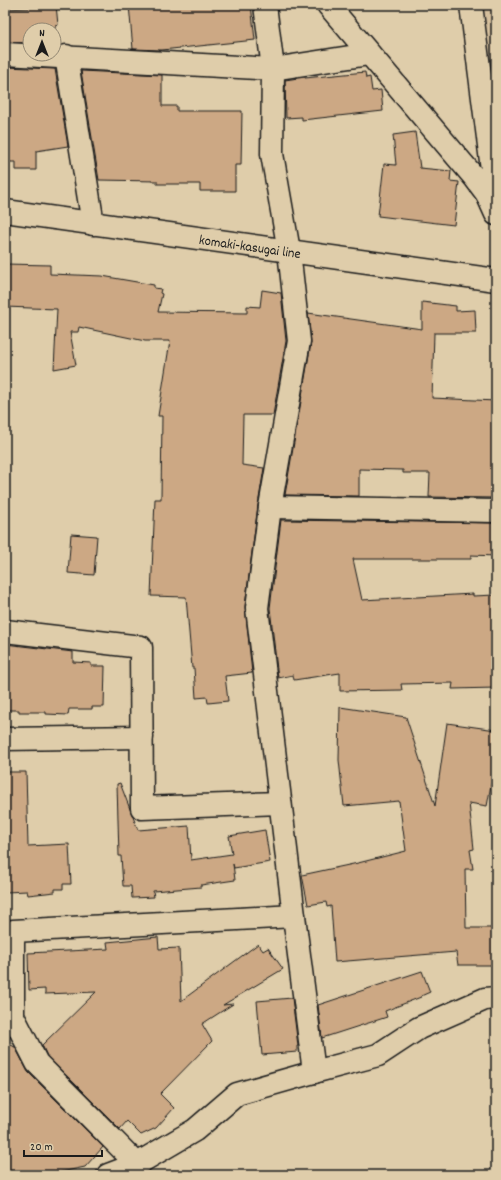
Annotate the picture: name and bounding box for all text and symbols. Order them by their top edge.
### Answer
north arrow [22,22,62,62]
text: N [39,26,45,42]
street label: komaki-kasugai line [198,231,302,265]
scale bar [24,1132,102,1158]
text: 20 m [30,1139,53,1156]

